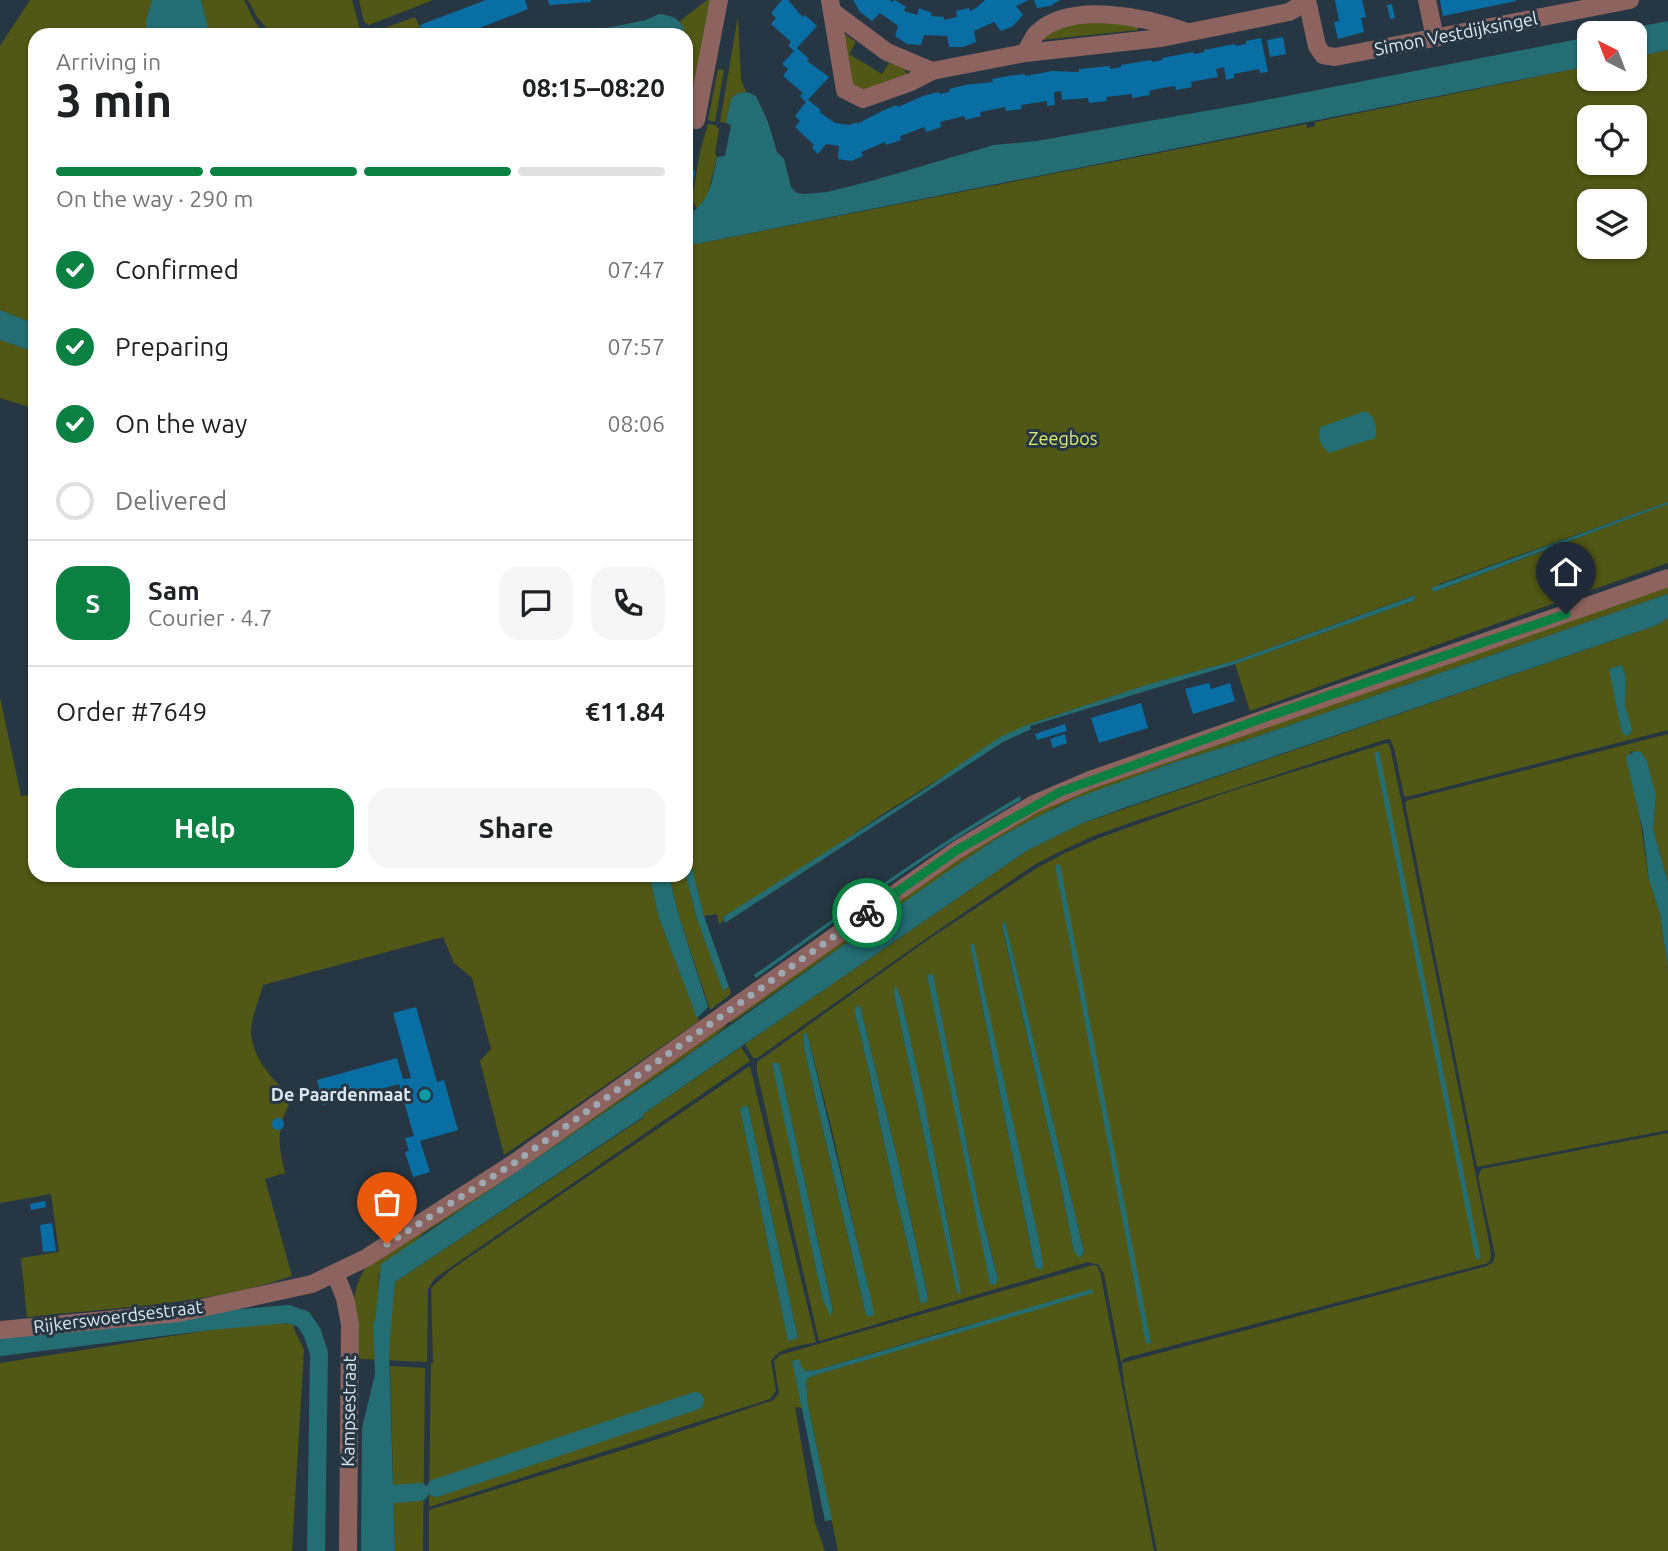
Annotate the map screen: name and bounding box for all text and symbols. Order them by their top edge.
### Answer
street label: Simon Vestdijksingel [1373,7,1539,59]
north arrow [1577,21,1647,91]
map controls [1577,21,1647,259]
text: Arriving in [56,49,161,74]
text: 08:15–08:20 [522,73,665,102]
text: 3 min [56,74,172,126]
button: locate [1577,105,1647,175]
text: On the way · 290 m [56,186,253,211]
button: layers [1577,189,1647,259]
icon: check [56,251,94,289]
text: Confirmed [115,255,239,284]
text: 07:47 [607,257,665,282]
icon: check [56,328,94,366]
text: Preparing [115,332,229,361]
text: 07:57 [607,334,665,359]
icon: check [56,405,94,443]
text: On the way [115,409,247,438]
text: 08:06 [607,411,665,436]
park label: Zeegbos [1028,428,1098,448]
text: Delivered [115,486,227,515]
pin [1536,542,1596,614]
icon: home [1547,553,1585,591]
button: chat [499,566,573,640]
button: phone [591,566,665,640]
text: Sam [148,576,200,605]
text: S [86,589,100,618]
text: Courier · 4.7 [148,605,272,630]
text: Order #7649 [56,697,207,726]
text: €11.84 [585,697,665,726]
button: Help [56,788,354,868]
button: Share [368,788,665,868]
courier [832,878,902,948]
icon: bike [848,894,886,932]
place label: De Paardenmaat [271,1084,411,1104]
marker: De Paardenmaat [417,1087,433,1103]
pin [357,1172,417,1244]
icon: bag [368,1183,406,1221]
street label: Rijkerswoerdsestraat [32,1296,204,1336]
street label: Kampsestraat [337,1355,359,1467]

